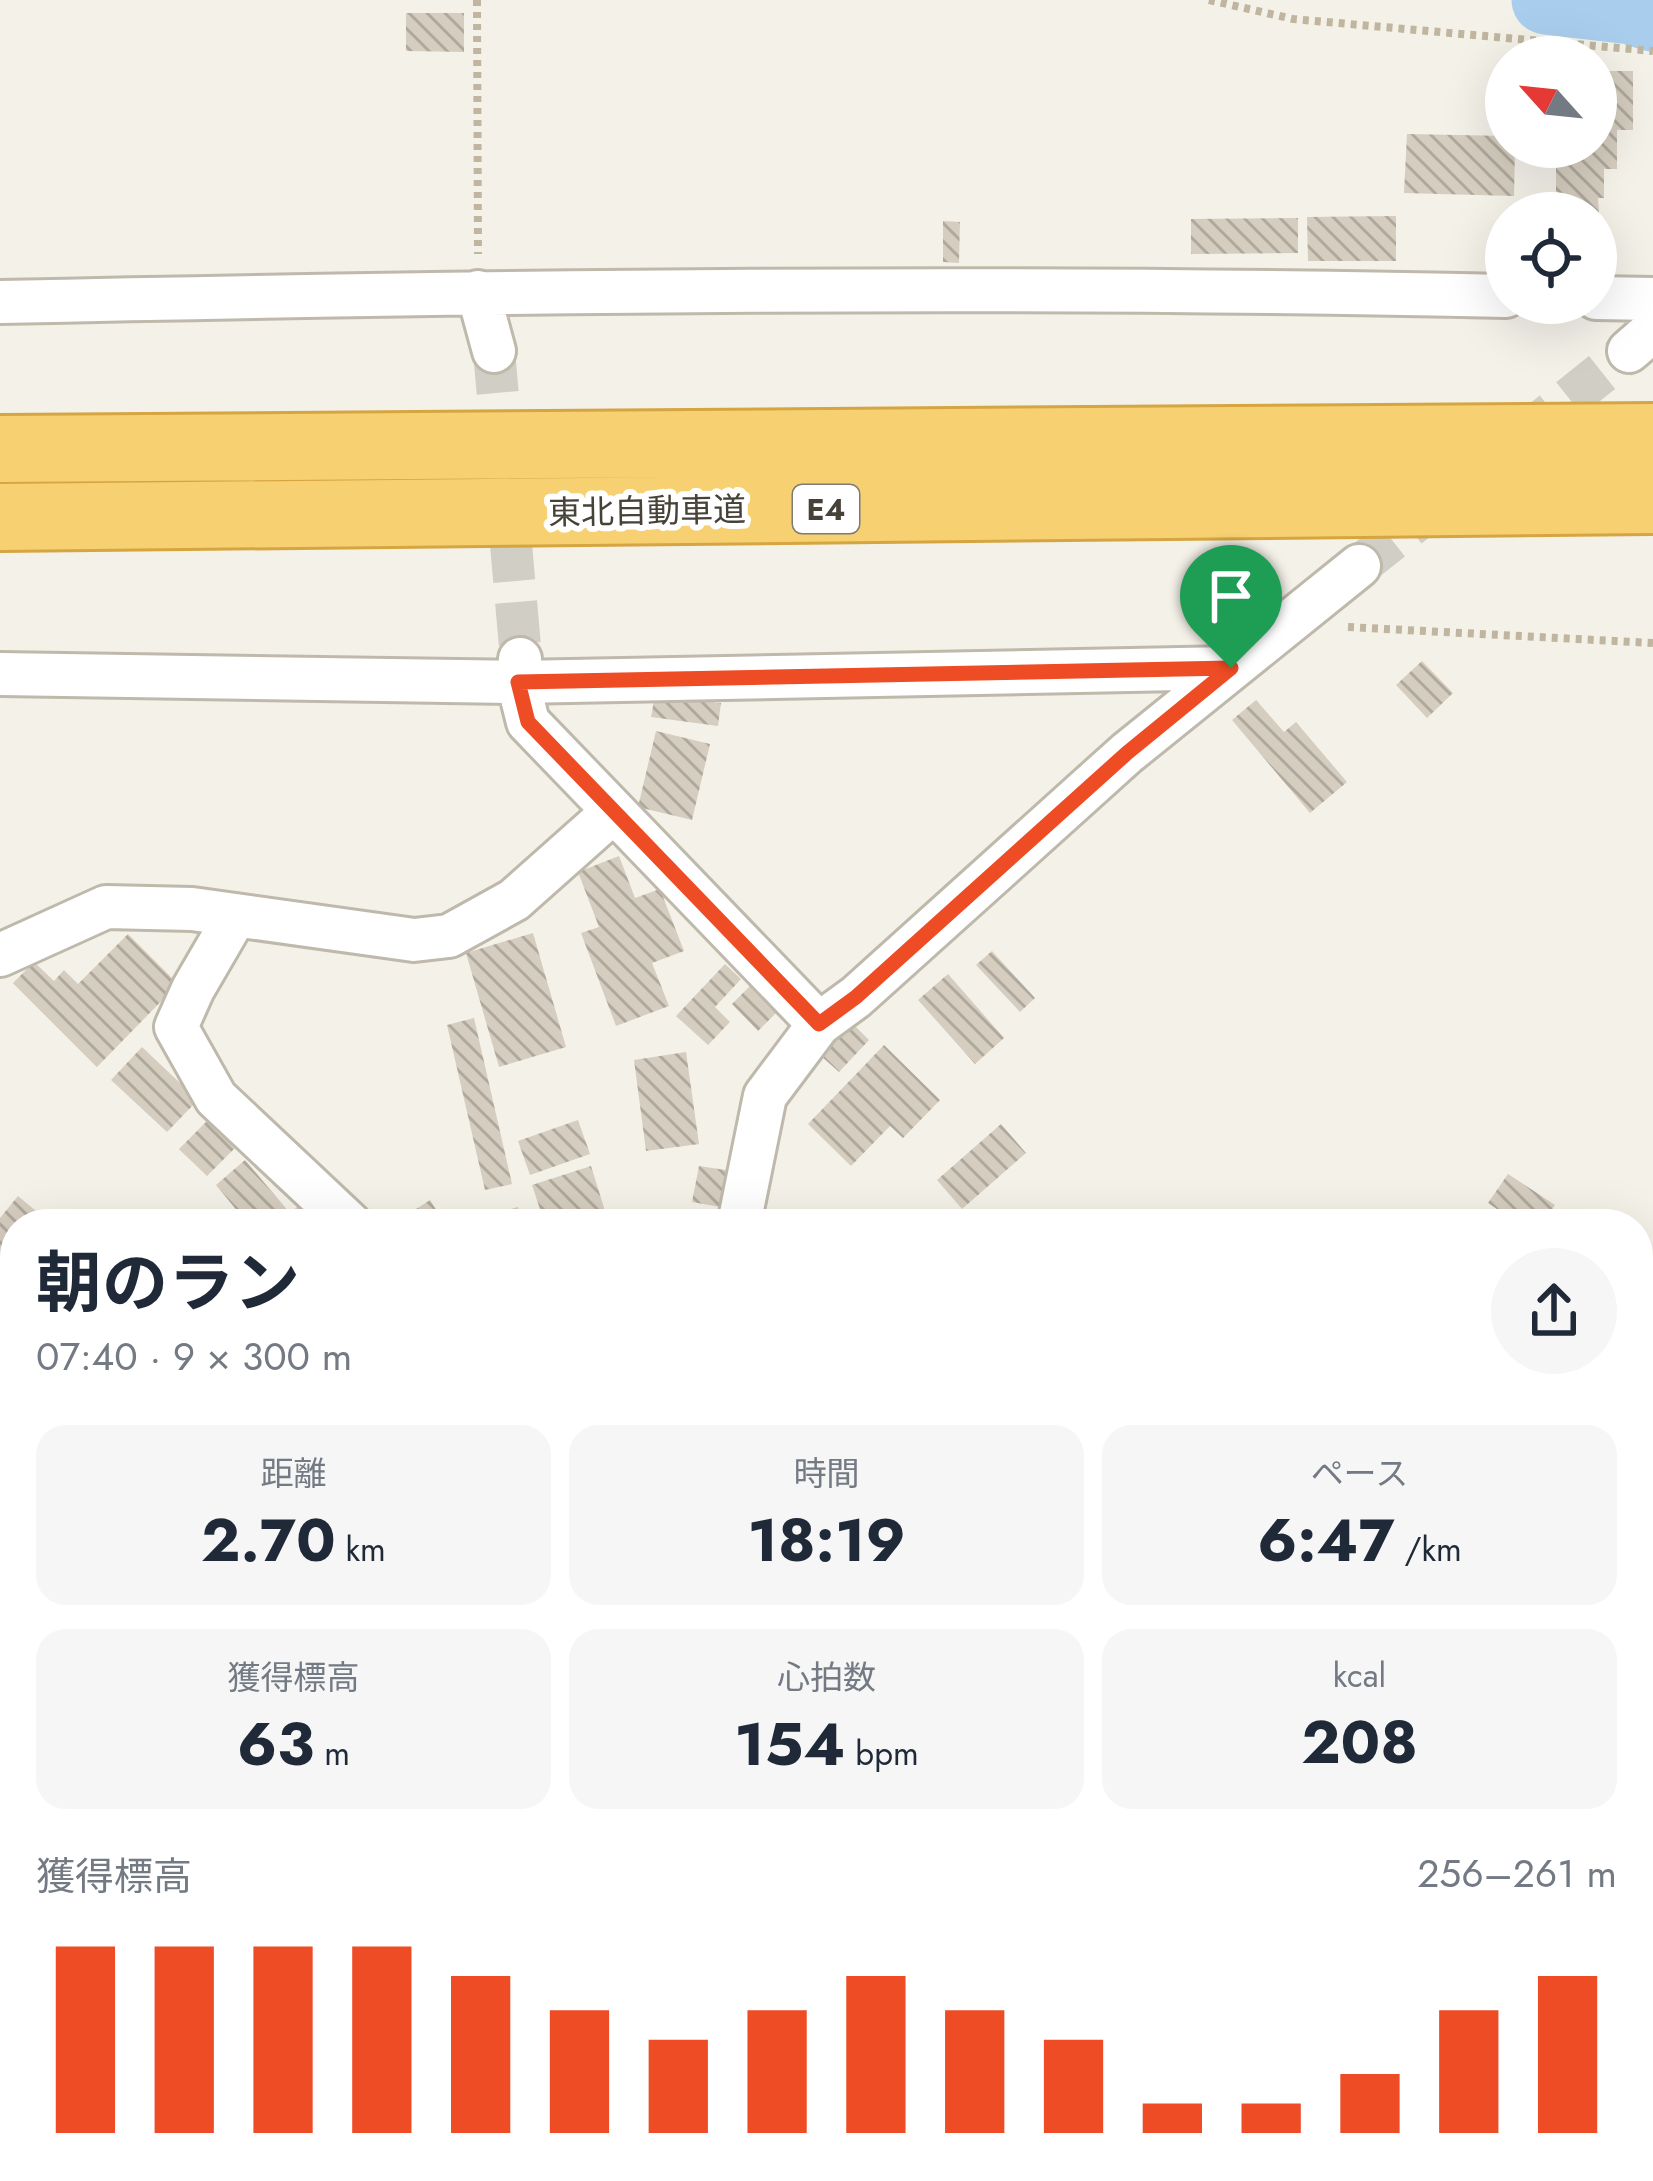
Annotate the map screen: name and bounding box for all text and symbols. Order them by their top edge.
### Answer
north arrow [1485,36,1617,168]
map controls [1485,36,1617,324]
button: locate [1485,192,1617,324]
road number: E4 [793,485,859,533]
street label: 東北自動車道 [548,486,746,536]
pin [1180,545,1282,668]
icon: arrive [1198,563,1264,629]
text: 朝のラン [36,1235,300,1331]
button: share [1491,1248,1617,1374]
text: 07:40 · 9 × 300 m [36,1328,352,1385]
text: 距離 [261,1450,327,1497]
text: 時間 [794,1450,860,1497]
text: ペース [1311,1450,1408,1497]
text: 2.70 [201,1497,336,1584]
text: 18:19 [747,1497,906,1584]
text: 6:47 [1257,1497,1395,1584]
text: km [336,1526,386,1573]
text: /km [1395,1526,1462,1573]
text: kcal [1333,1652,1386,1699]
text: 獲得標高 [228,1654,360,1701]
text: 心拍数 [777,1654,876,1701]
text: 208 [1301,1699,1418,1786]
text: 63 [237,1701,314,1788]
text: 154 [734,1701,845,1788]
text: m [314,1730,350,1777]
text: bpm [845,1730,919,1777]
text: 256–261 m [1417,1845,1617,1902]
text: 獲得標高 [36,1848,192,1905]

